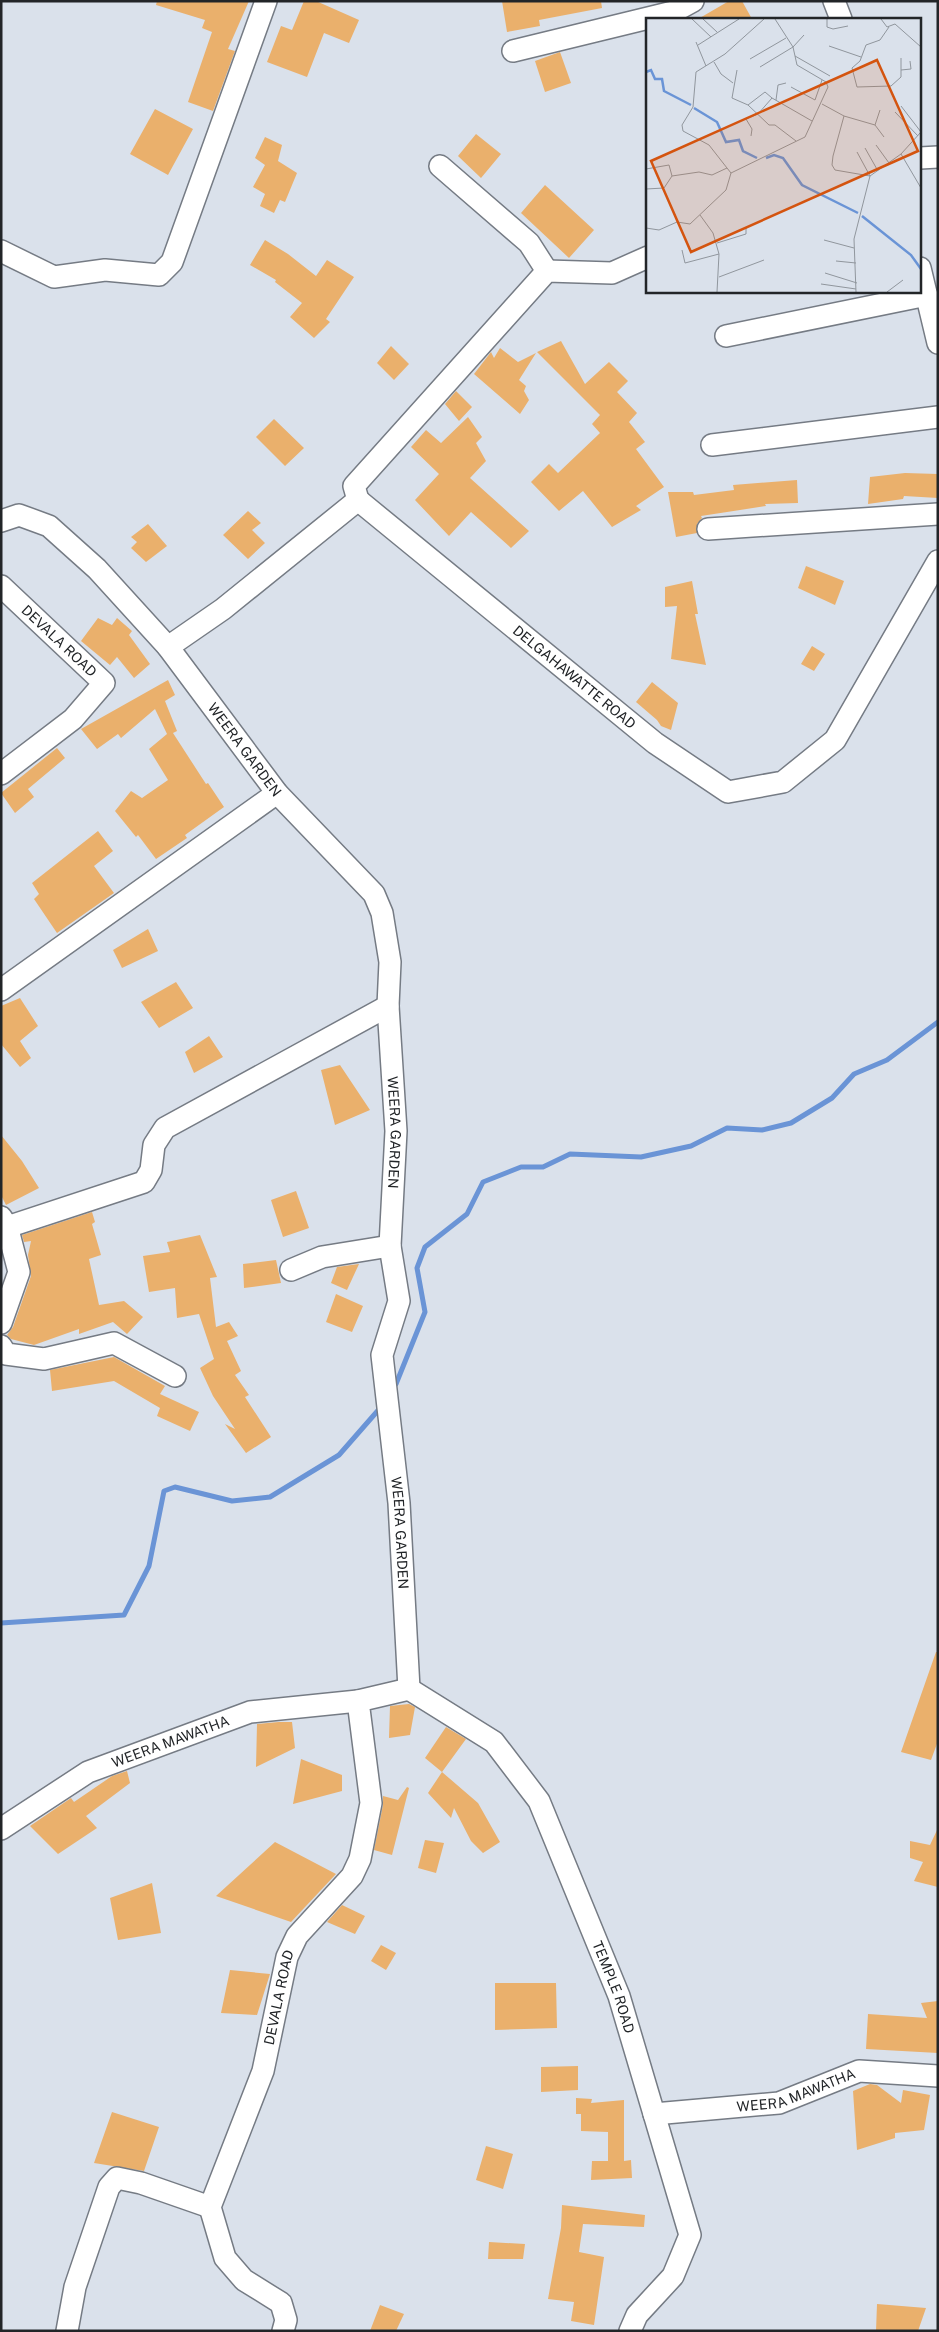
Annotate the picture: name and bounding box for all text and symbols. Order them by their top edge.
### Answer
inset map [646,18,922,292]
street label: DEVALA ROAD [19,602,100,680]
street label: DELGAHAWATTE ROAD [510,622,639,732]
street label: WEERA GARDEN [205,700,285,800]
street label: WEERA GARDEN [385,1076,404,1189]
street label: WEERA GARDEN [388,1476,412,1589]
street label: WEERA MAWATHA [110,1712,231,1770]
street label: TEMPLE ROAD [589,1939,638,2035]
street label: DEVALA ROAD [261,1947,297,2046]
street label: WEERA MAWATHA [736,2065,858,2115]

